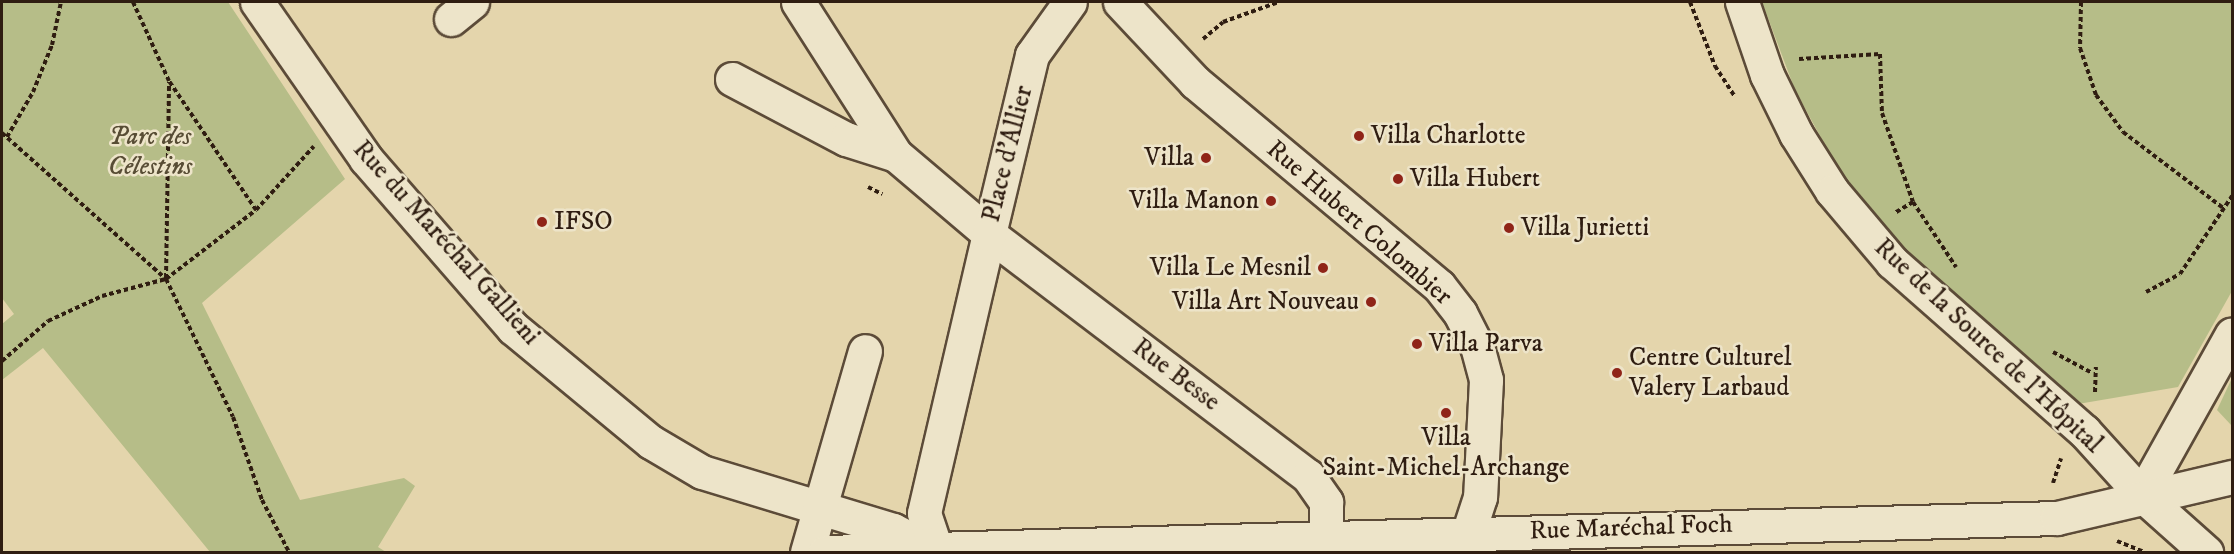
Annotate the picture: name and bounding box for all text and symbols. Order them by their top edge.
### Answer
street label: Place d'Allier [976,83,1040,225]
place label: Villa Charlotte [1371,120,1525,152]
park label: Parc des Célestins [108,121,192,182]
marker: Villa Charlotte [1352,129,1366,143]
street label: Rue du Maréchal Gallieni [346,134,546,352]
street label: Rue Hubert Colombier [1260,134,1458,312]
place label: Villa [1144,142,1194,174]
marker: Villa [1199,151,1213,165]
place label: Villa Hubert [1410,163,1540,195]
marker: Villa Hubert [1391,172,1405,186]
place label: Villa Manon [1129,185,1259,217]
marker: Villa Manon [1264,194,1278,208]
place label: IFSO [554,206,613,238]
place label: Villa Jurietti [1521,212,1649,244]
marker: IFSO [535,215,549,229]
marker: Villa Jurietti [1502,221,1516,235]
street label: Rue de la Source de l'Hôpital [1867,232,2109,460]
place label: Villa Le Mesnil [1150,252,1311,284]
marker: Villa Le Mesnil [1316,261,1330,275]
place label: Villa Art Nouveau [1172,286,1359,318]
marker: Villa Art Nouveau [1364,295,1378,309]
place label: Villa Parva [1429,328,1543,360]
street label: Rue Besse [1126,332,1226,418]
marker: Villa Parva [1410,337,1424,351]
place label: Centre Culturel Valery Larbaud [1629,342,1792,404]
marker: Centre Culturel Valery Larbaud [1610,366,1624,380]
marker: Villa Saint-Michel-Archange [1439,406,1453,420]
place label: Villa Saint-Michel-Archange [1322,422,1570,484]
street label: Rue Maréchal Foch [1529,509,1733,547]

